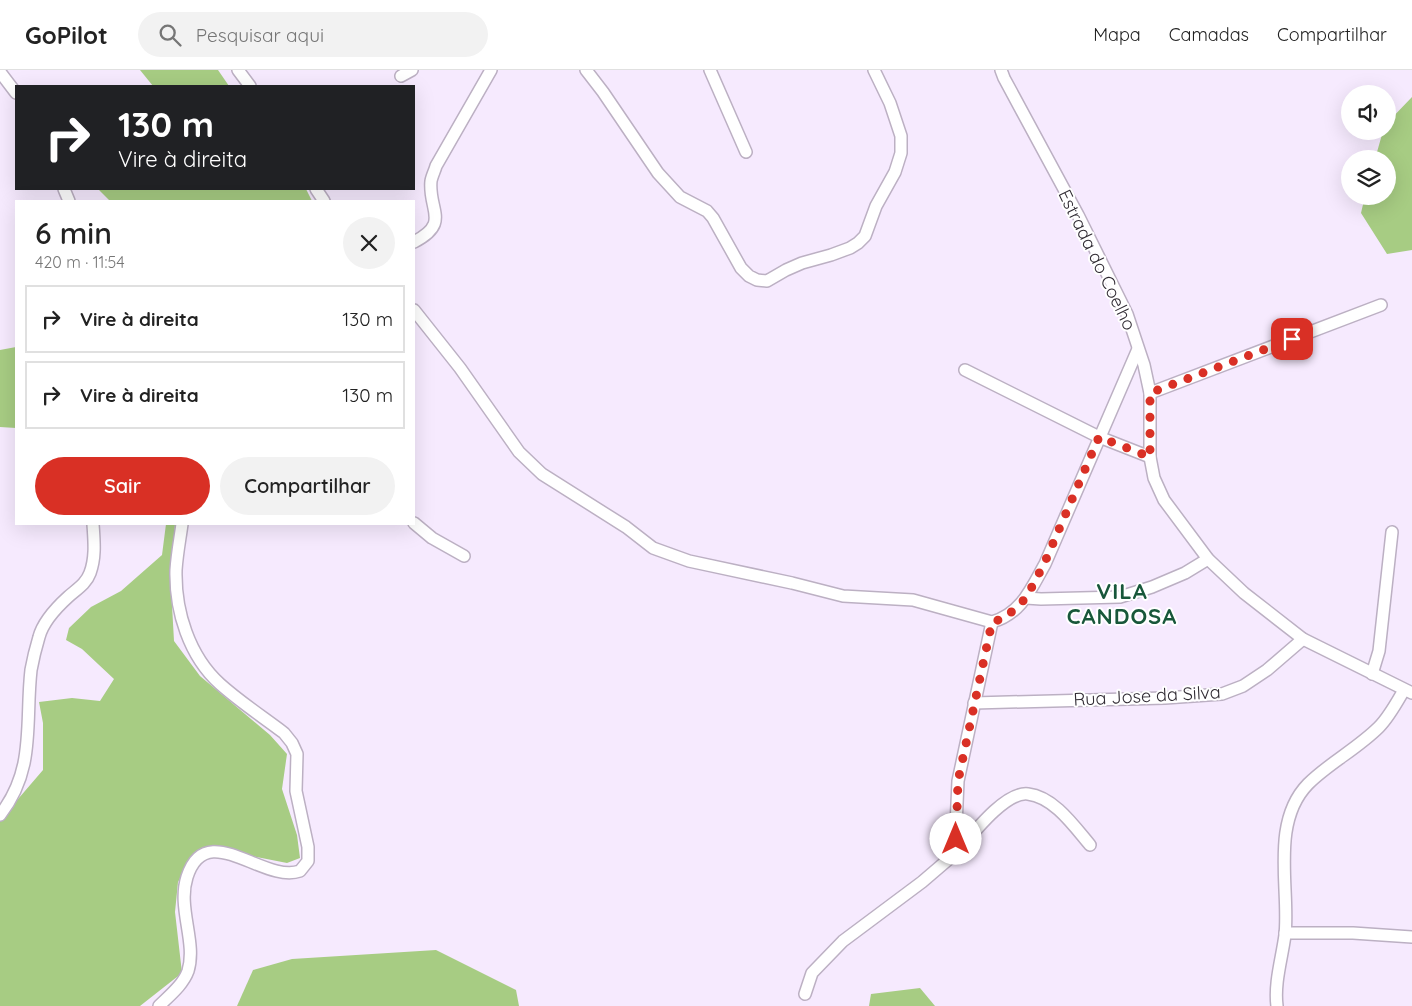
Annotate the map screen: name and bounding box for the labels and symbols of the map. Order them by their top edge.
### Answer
street label: Estrada do Coelho [1053,186,1142,334]
pin [1271,318,1313,360]
district label: VILA CANDOSA [1067,577,1177,630]
street label: Rua Jose da Silva [1073,680,1221,711]
position arrow [929,812,981,864]

